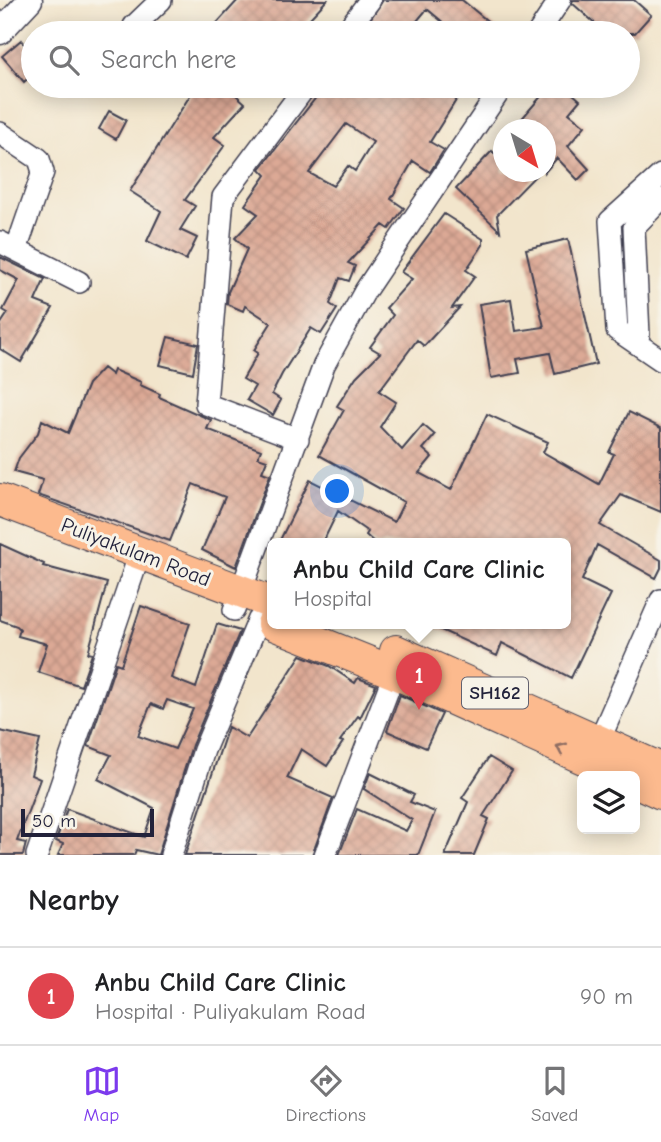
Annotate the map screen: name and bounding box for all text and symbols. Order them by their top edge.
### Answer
search box [21,21,640,98]
icon: search [45,41,83,79]
text: Search here [101,45,236,75]
north arrow [493,119,556,182]
your location [320,474,354,508]
street label: Puliyakulam Road [58,513,214,591]
popup [267,538,571,629]
text: Anbu Child Care Clinic [294,555,544,585]
text: Hospital [294,585,372,612]
pin: 1 [396,652,442,710]
road number: SH162 [462,678,528,708]
one-way arrow [556,742,568,756]
map controls [577,771,640,834]
button: layers [577,771,640,834]
scale bar [21,806,154,838]
text: 50 m [32,810,76,832]
text: Nearby [28,883,119,918]
text: Anbu Child Care Clinic [95,968,346,998]
text: 1 [46,983,56,1010]
text: 90 m [580,983,633,1010]
text: Hospital · Puliyakulam Road [95,998,366,1025]
tab: Map [83,1062,121,1126]
tab: Directions [286,1062,366,1126]
tab: Saved [531,1062,578,1126]

